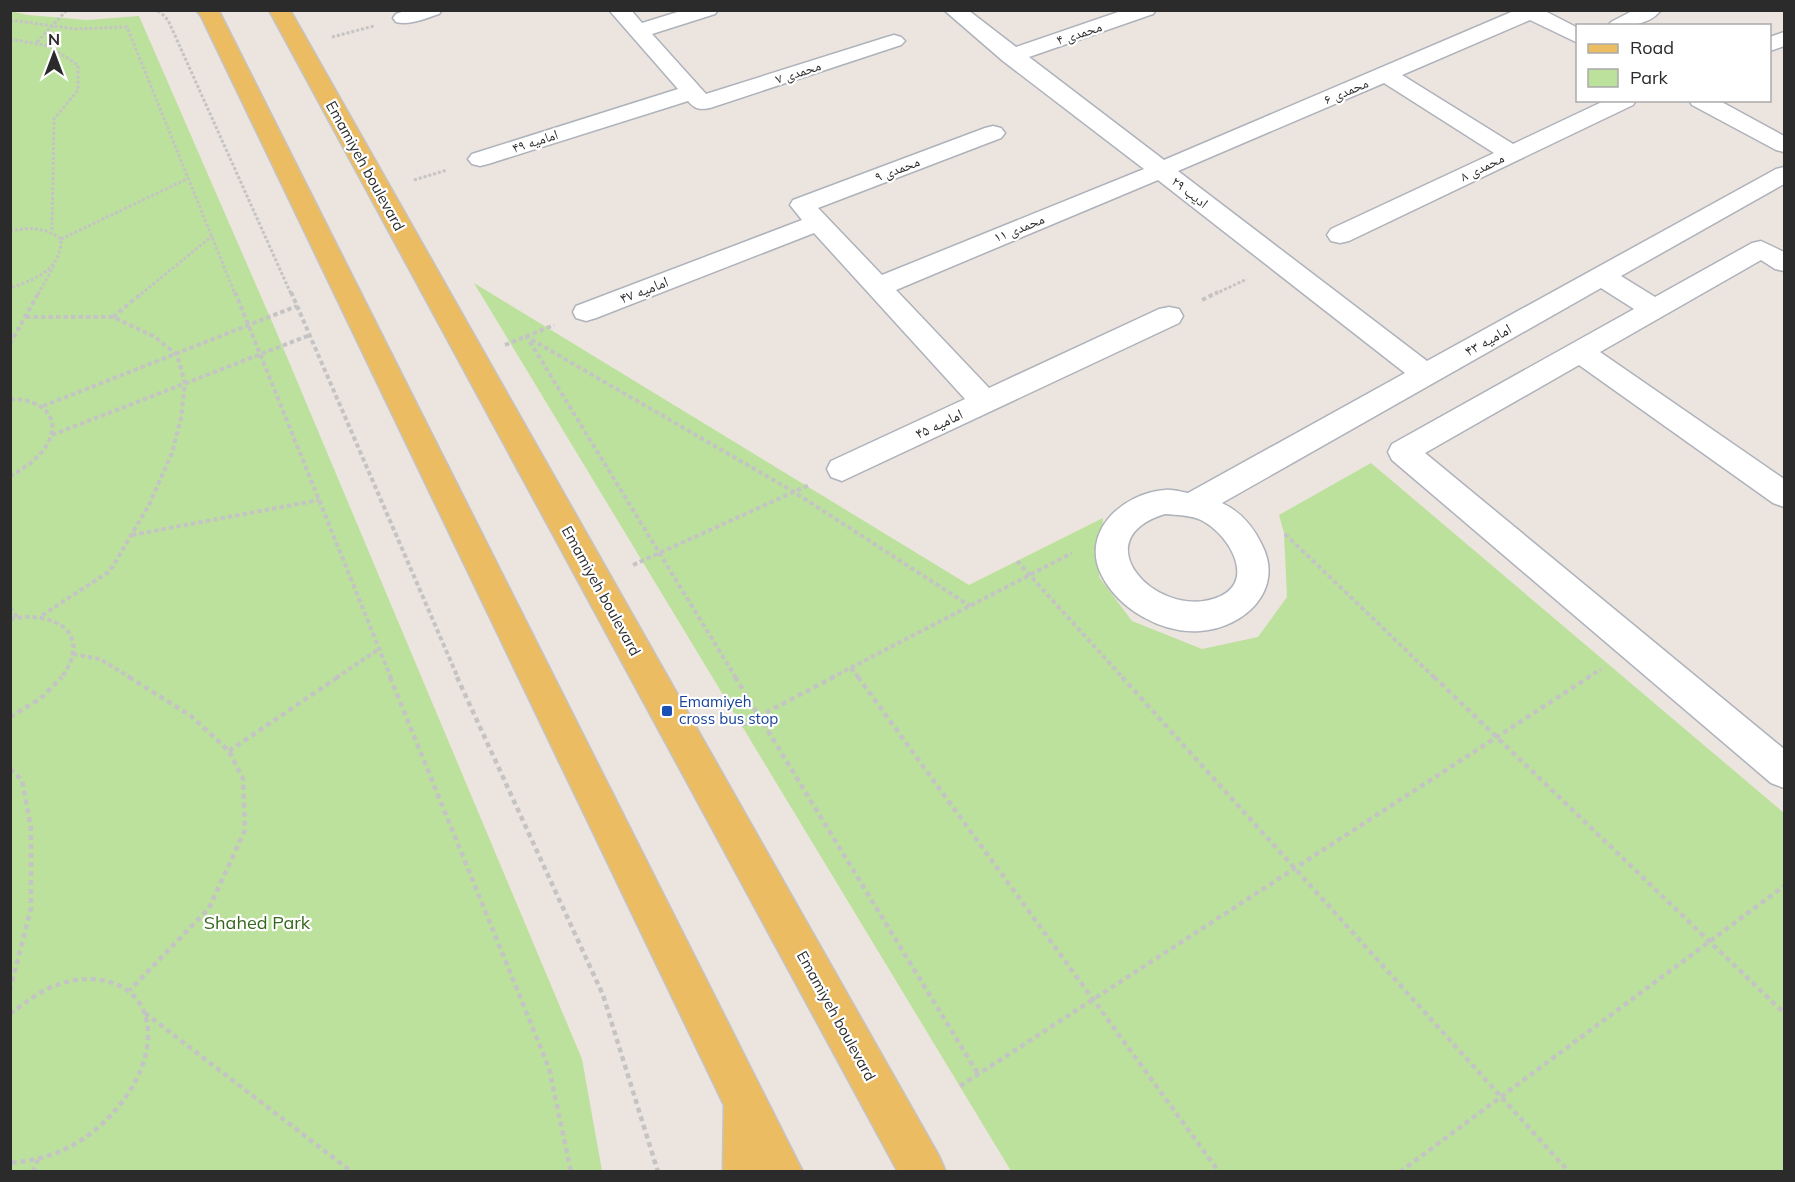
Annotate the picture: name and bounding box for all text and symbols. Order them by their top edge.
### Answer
street label: محمدی ۴ [1054,17,1104,49]
north arrow [24,24,84,84]
legend [1576,24,1771,102]
text: N [48,29,60,49]
text: Road [1630,36,1674,59]
street label: محمدی ۷ [773,56,823,88]
text: Park [1630,66,1669,89]
street label: محمدی ۶ [1321,74,1371,108]
street label: Emamiyeh boulevard [322,98,409,234]
street label: امامیه ۴۹ [510,125,560,157]
street label: محمدی ۸ [1457,149,1507,185]
street label: محمدی ۹ [872,152,922,186]
street label: ادیب ۲۹ [1168,172,1212,212]
street label: محمدی ۱۱ [991,210,1047,246]
street label: امامیه ۴۷ [617,272,671,307]
street label: امامیه ۴۳ [1461,319,1515,360]
street label: امامیه ۴۵ [912,404,966,443]
street label: Emamiyeh boulevard [558,523,645,659]
place label: Emamiyeh cross bus stop [679,692,778,728]
marker: Emamiyeh cross bus stop [660,704,674,718]
park label: Shahed Park [204,911,311,934]
street label: Emamiyeh boulevard [793,948,880,1084]

